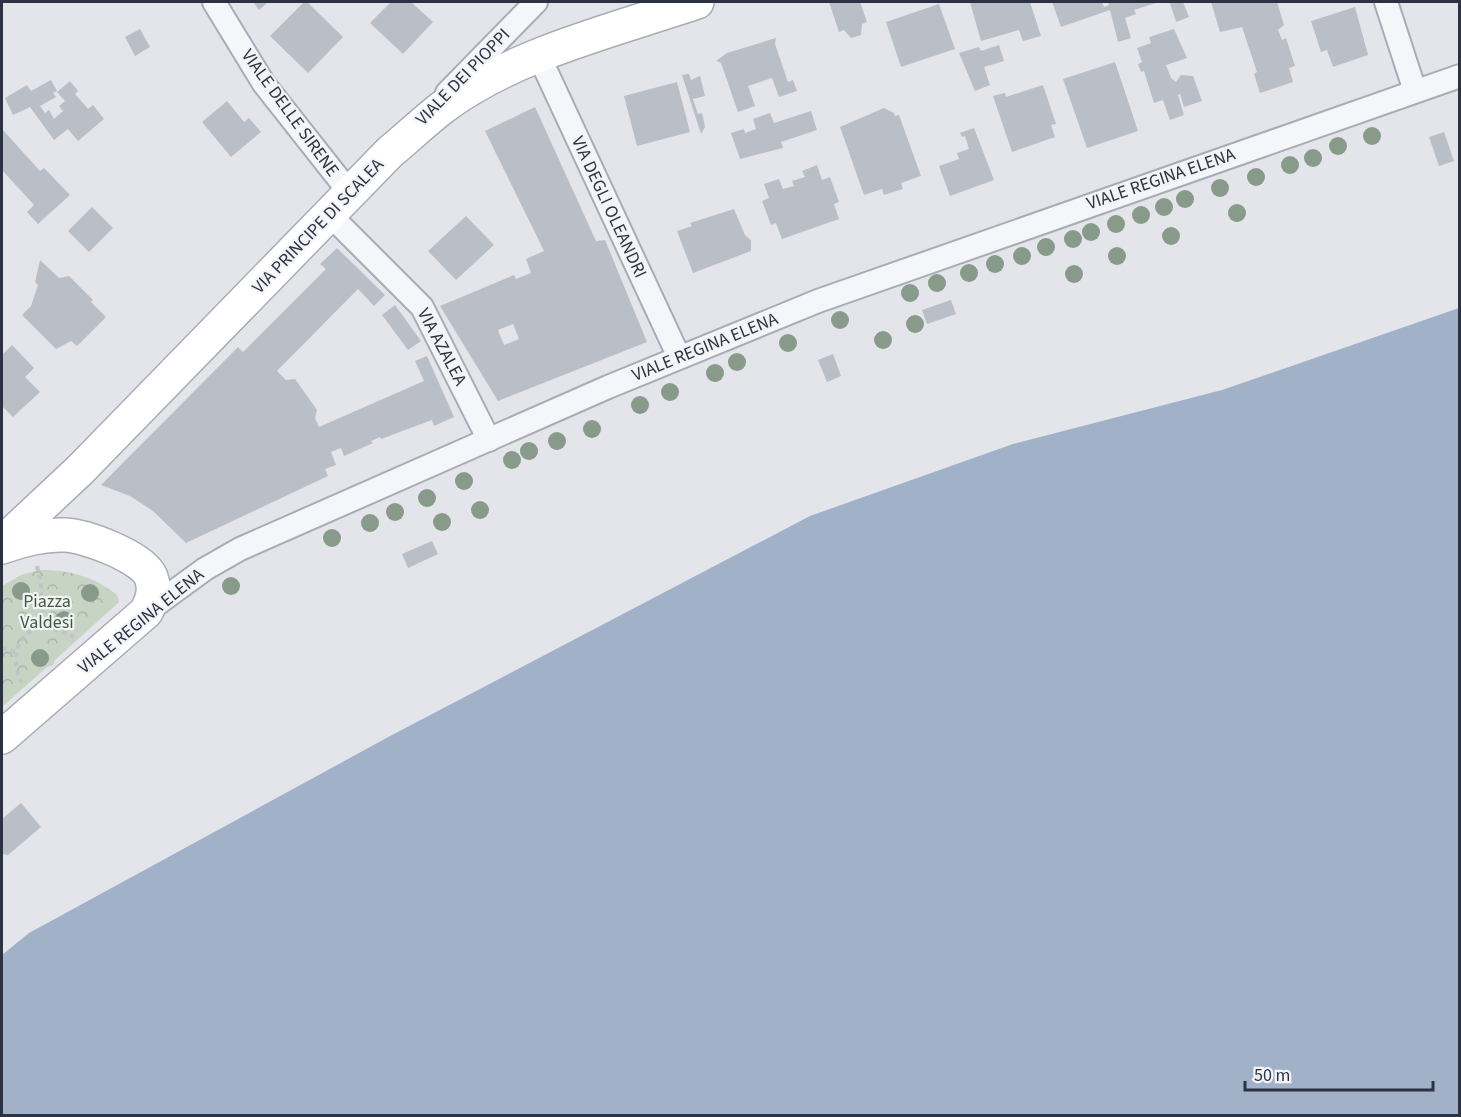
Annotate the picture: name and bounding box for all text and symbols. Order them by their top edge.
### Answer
street label: VIALE DEI PIOPPI [410,23,516,131]
street label: VIALE DELLE SIRENE [235,44,345,182]
street label: VIA DEGLI OLEANDRI [565,132,653,282]
street label: VIALE REGINA ELENA [1083,142,1239,216]
street label: VIA PRINCIPE DI SCALEA [247,153,390,299]
street label: VIA AZALEA [411,304,473,390]
street label: VIALE REGINA ELENA [628,306,782,388]
street label: VIALE REGINA ELENA [73,562,209,680]
park label: Piazza Valdesi [20,589,74,635]
scale bar [1245,1054,1432,1092]
text: 50 m [1254,1063,1290,1088]

